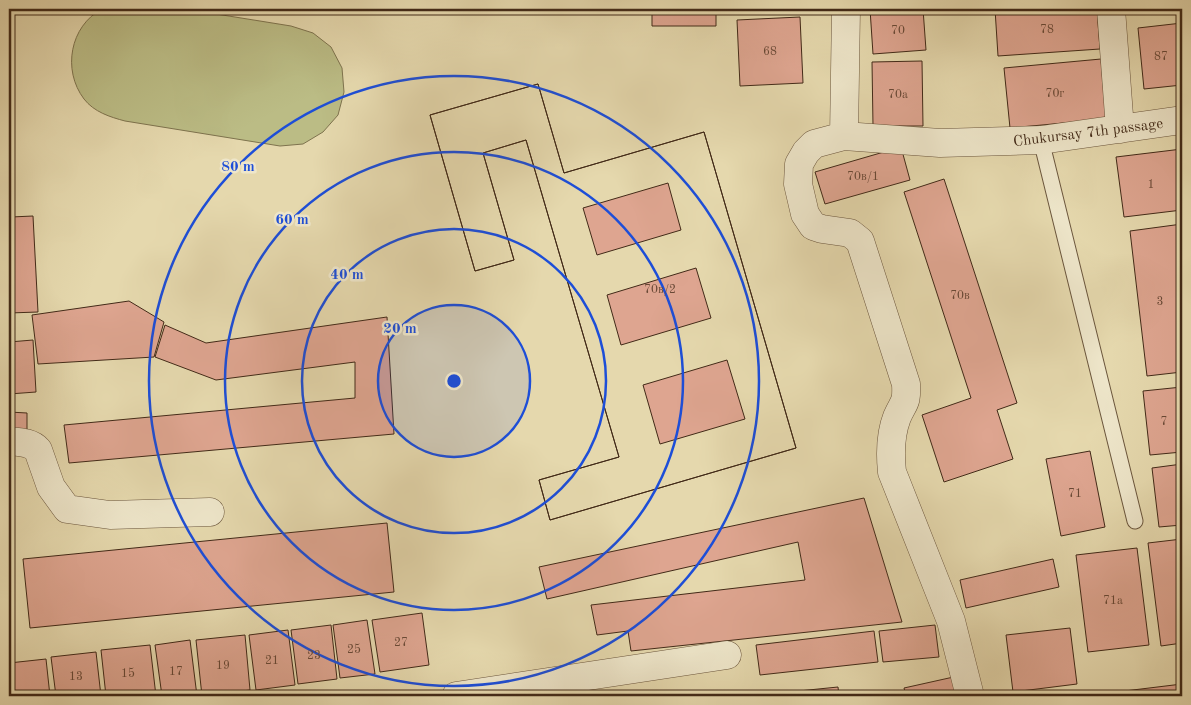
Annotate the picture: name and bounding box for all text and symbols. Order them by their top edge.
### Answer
house number: 78 [1040,24,1054,36]
house number: 70 [891,25,905,37]
house number: 68 [763,46,777,58]
house number: 87 [1154,51,1168,63]
house number: 70г [1045,88,1065,100]
house number: 70a [888,89,908,101]
street label: Chukursay 7th passage [1012,117,1164,150]
text: 80 m [221,160,255,175]
house number: 70в/1 [847,171,879,183]
house number: 1 [1148,179,1154,191]
text: 60 m [275,213,309,228]
text: 40 m [330,268,364,283]
house number: 70в/2 [644,284,676,296]
house number: 70в [950,290,970,302]
house number: 3 [1157,296,1163,308]
text: 20 m [383,322,417,337]
centre of rings [445,372,463,390]
house number: 7 [1161,416,1167,428]
house number: 71 [1068,488,1082,500]
house number: 71a [1103,595,1123,607]
house number: 27 [394,637,408,649]
house number: 25 [347,643,361,656]
house number: 23 [307,650,321,662]
house number: 21 [265,655,279,667]
house number: 19 [216,660,230,672]
house number: 17 [169,666,183,678]
house number: 15 [121,667,135,680]
house number: 13 [69,671,83,683]

